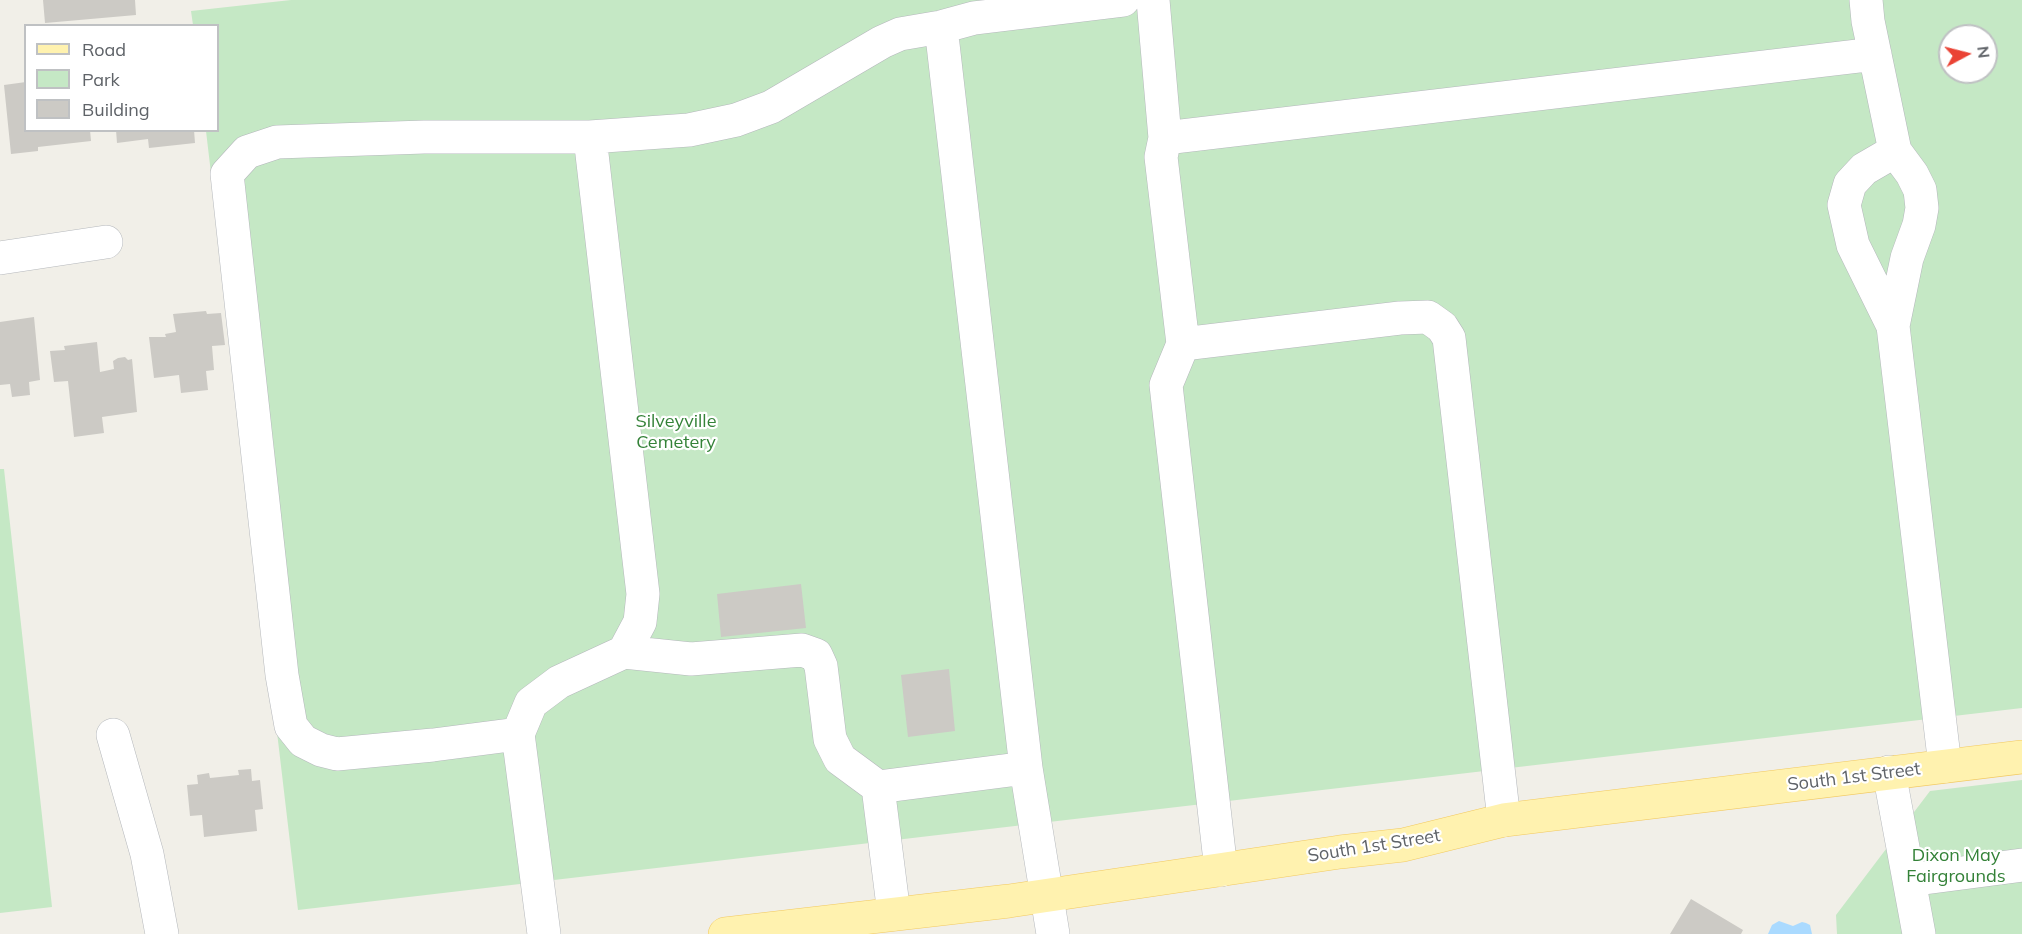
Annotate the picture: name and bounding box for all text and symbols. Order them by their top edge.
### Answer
legend [24,24,219,132]
north arrow [1938,24,1998,84]
text: Road [82,38,126,61]
text: N [1973,45,1995,59]
text: Park [82,68,120,91]
text: Building [82,98,150,121]
park label: Silveyville Cemetery [636,411,716,454]
street label: South 1st Street [1786,758,1922,796]
street label: South 1st Street [1306,825,1442,867]
park label: Dixon May Fairgrounds [1906,845,2006,888]

